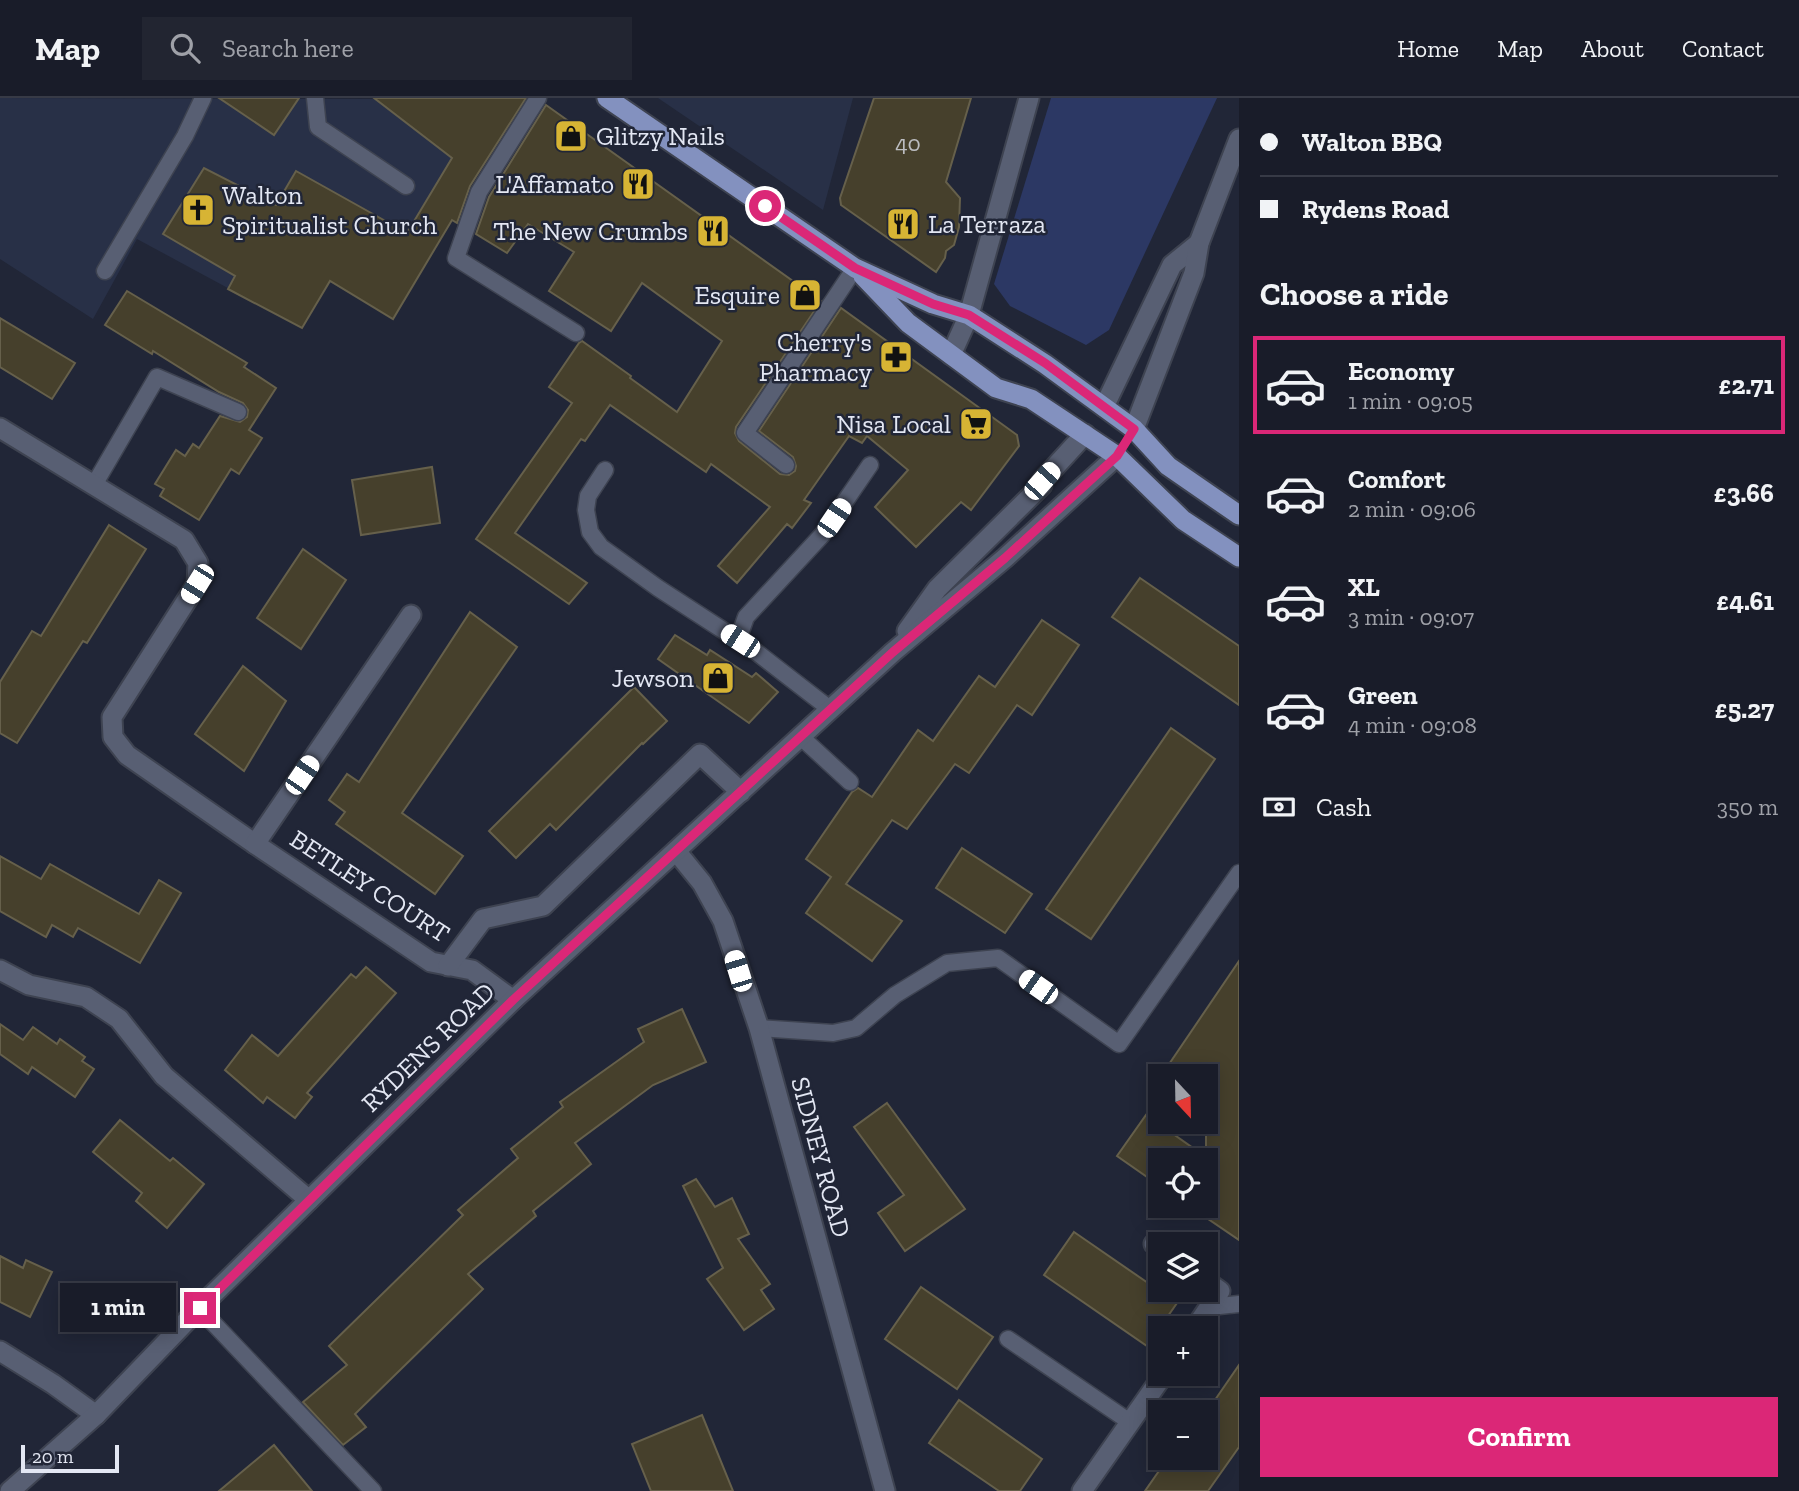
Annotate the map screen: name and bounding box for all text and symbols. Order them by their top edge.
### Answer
search box [142,17,632,80]
text: Map [35,29,100,68]
icon: search [166,29,204,67]
text: Search here [222,32,354,64]
text: Home [1397,34,1459,63]
text: Map [1497,34,1543,63]
text: About [1581,34,1644,63]
text: Contact [1682,34,1764,63]
shop icon: Glitzy Nails [552,117,590,155]
place label: Glitzy Nails [596,120,725,152]
text: Walton BBQ [1302,126,1442,158]
house number: 40 [895,129,921,157]
restaurant icon: L'Affamato [619,165,657,203]
place label: L'Affamato [495,168,614,200]
place label: Walton Spiritualist Church [222,179,437,241]
route start [749,190,781,222]
church icon: Walton Spiritualist Church [179,191,217,229]
text: Rydens Road [1302,193,1449,225]
restaurant icon: La Terraza [884,205,922,243]
place label: La Terraza [928,208,1046,240]
restaurant icon: The New Crumbs [694,212,732,250]
place label: The New Crumbs [493,215,688,247]
text: Choose a ride [1260,275,1448,313]
shop icon: Esquire [786,276,824,314]
place label: Esquire [694,279,780,311]
place label: Cherry's Pharmacy [759,326,873,388]
pharmacy icon: Cherry's Pharmacy [877,338,915,376]
icon: car [1264,354,1327,417]
text: Economy [1348,355,1454,387]
text: £2.71 [1719,369,1774,401]
text: 1 min · 09:05 [1348,387,1473,415]
supermarket icon: Nisa Local [957,405,995,443]
place label: Nisa Local [836,408,951,440]
car [1021,458,1064,504]
icon: car [1264,462,1327,525]
text: Comfort [1348,463,1445,495]
text: £3.66 [1714,477,1774,509]
car [814,495,855,541]
text: 2 min · 09:06 [1348,495,1476,523]
car [177,561,218,607]
icon: car [1264,570,1327,633]
text: XL [1348,571,1380,603]
text: £4.61 [1716,585,1774,617]
text: 3 min · 09:07 [1348,603,1474,631]
car [717,621,764,661]
shop icon: Jewson [699,659,737,697]
place label: Jewson [612,662,694,694]
icon: car [1264,678,1327,741]
text: Green [1348,679,1418,711]
text: £5.27 [1715,693,1774,725]
text: 4 min · 09:08 [1348,711,1477,739]
car [282,752,323,798]
icon: cash [1260,788,1298,826]
text: Cash [1316,791,1371,823]
text: 350 m [1717,793,1778,821]
street label: BETLEY COURT [284,823,456,949]
car [722,948,755,994]
car [1015,966,1062,1008]
street label: RYDENS ROAD [355,975,501,1119]
north arrow [1148,1064,1218,1134]
map controls [1148,1064,1218,1470]
street label: SIDNEY ROAD [784,1073,858,1241]
button: locate [1148,1148,1218,1218]
button: layers [1148,1232,1218,1302]
callout: 1 min [60,1284,176,1332]
route end [184,1292,216,1324]
text: 1 min [91,1293,145,1321]
button: + [1148,1316,1218,1386]
button: Confirm [1260,1397,1778,1477]
button: − [1148,1400,1218,1470]
scale bar [21,1442,119,1474]
text: 20 m [32,1445,73,1468]

